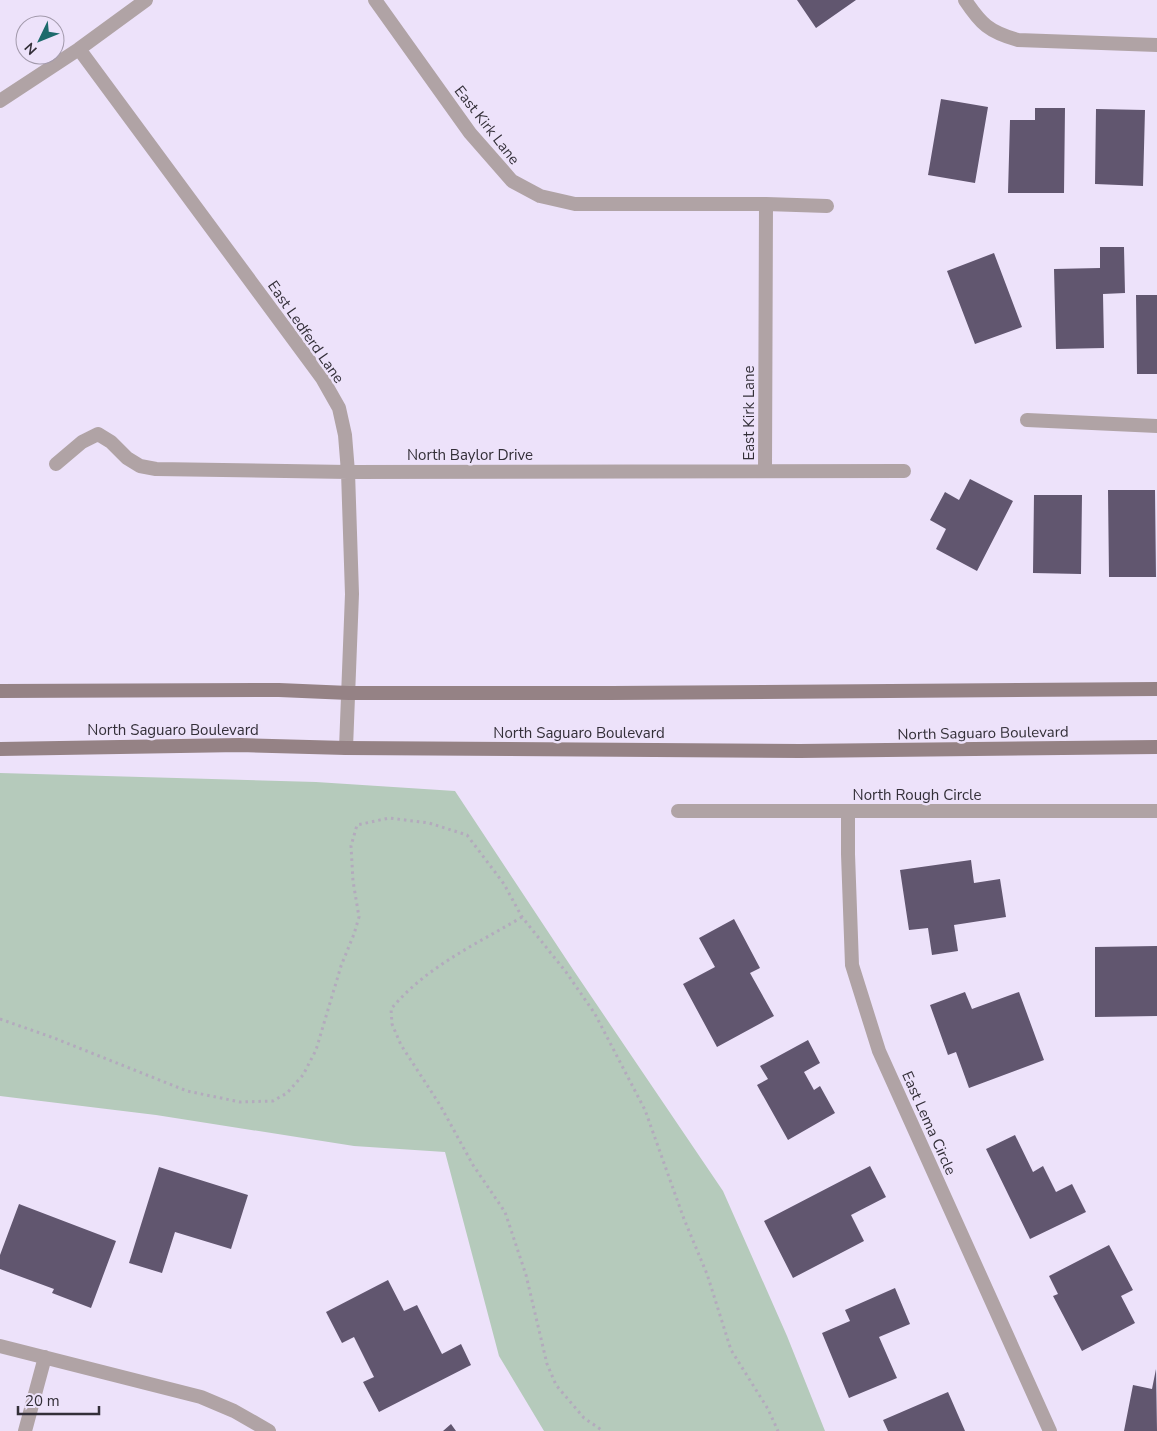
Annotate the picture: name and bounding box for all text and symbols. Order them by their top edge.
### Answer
north arrow [15,15,65,65]
text: N [20,38,41,59]
street label: East Kirk Lane [450,81,524,169]
street label: East Ledferd Lane [263,277,349,387]
street label: East Kirk Lane [739,365,759,461]
street label: North Baylor Drive [407,445,533,465]
street label: North Saguaro Boulevard [87,720,259,740]
street label: North Saguaro Boulevard [897,722,1069,744]
street label: North Saguaro Boulevard [493,723,665,743]
street label: North Rough Circle [853,785,981,805]
street label: East Lema Circle [897,1068,961,1178]
scale bar [18,1384,99,1416]
text: 20 m [25,1391,60,1411]

